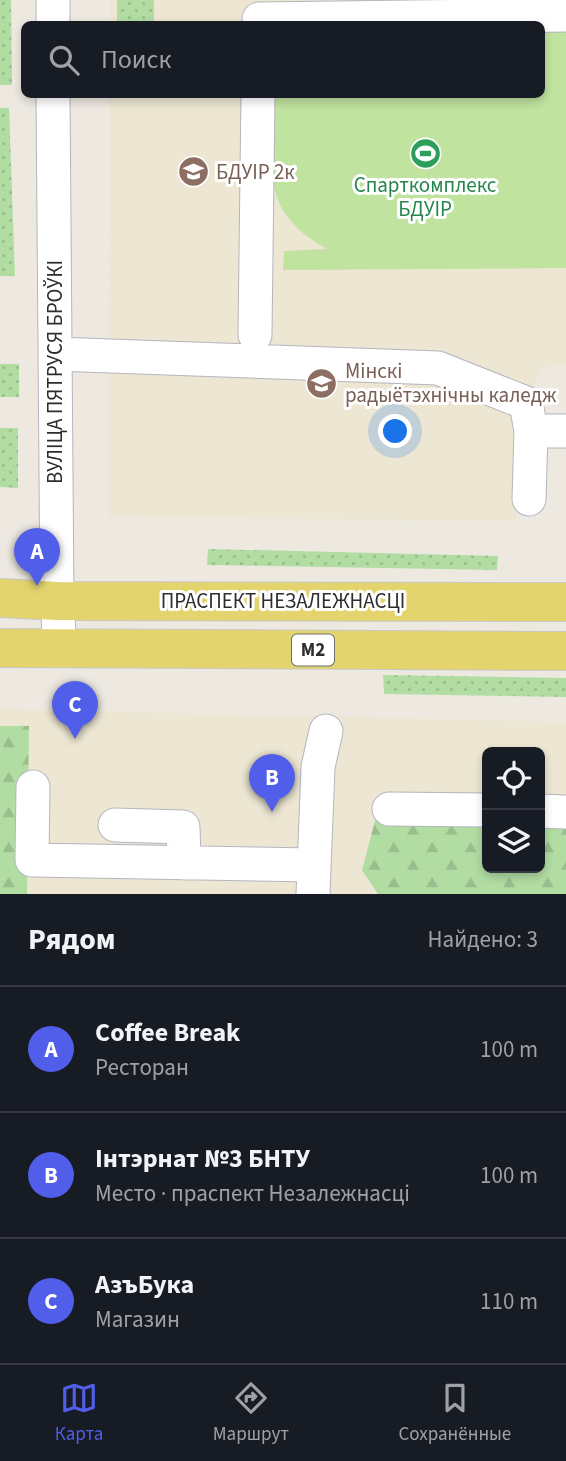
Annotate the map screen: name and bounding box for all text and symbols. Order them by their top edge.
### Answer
search box [21,21,545,98]
icon: search [45,41,83,79]
text: Поиск [101,41,171,78]
sports icon: Спарткомплекс БДУІР [408,136,442,170]
school or university icon: БДУІР 2к [176,155,210,189]
place label: БДУІР 2к [216,157,295,187]
place label: Спарткомплекс БДУІР [354,170,497,224]
street label: ВУЛІЦА ПЯТРУСЯ БРОЎКІ [40,260,70,484]
place label: Мінскі радыётэхнічны каледж [345,356,557,410]
school or university icon: Мінскі радыётэхнічны каледж [305,366,339,400]
your location [378,414,412,448]
pin: A [14,528,60,586]
street label: ПРАСПЕКТ НЕЗАЛЕЖНАСЦІ [161,586,405,616]
road number: М2 [292,635,334,666]
pin: C [52,681,98,739]
map controls [482,747,545,873]
button: locate [482,747,545,810]
pin: B [249,754,295,812]
button: layers [482,810,545,873]
text: Рядом [28,918,116,961]
text: Найдено: 3 [428,923,538,956]
text: Coffee Break [95,1014,240,1051]
text: A [44,1033,58,1066]
text: 100 m [480,1033,538,1066]
text: Ресторан [95,1051,189,1084]
text: Інтэрнат №3 БНТУ [95,1140,310,1177]
text: B [44,1159,58,1192]
text: 100 m [480,1159,538,1192]
text: Место · праспект Незалежнасці [95,1177,410,1210]
text: АзъБука [95,1266,194,1303]
text: C [44,1285,58,1318]
text: 110 m [480,1285,538,1318]
text: Магазин [95,1303,180,1336]
tab: Карта [55,1379,103,1448]
tab: Маршрут [213,1379,289,1448]
tab: Сохранённые [398,1379,511,1448]

